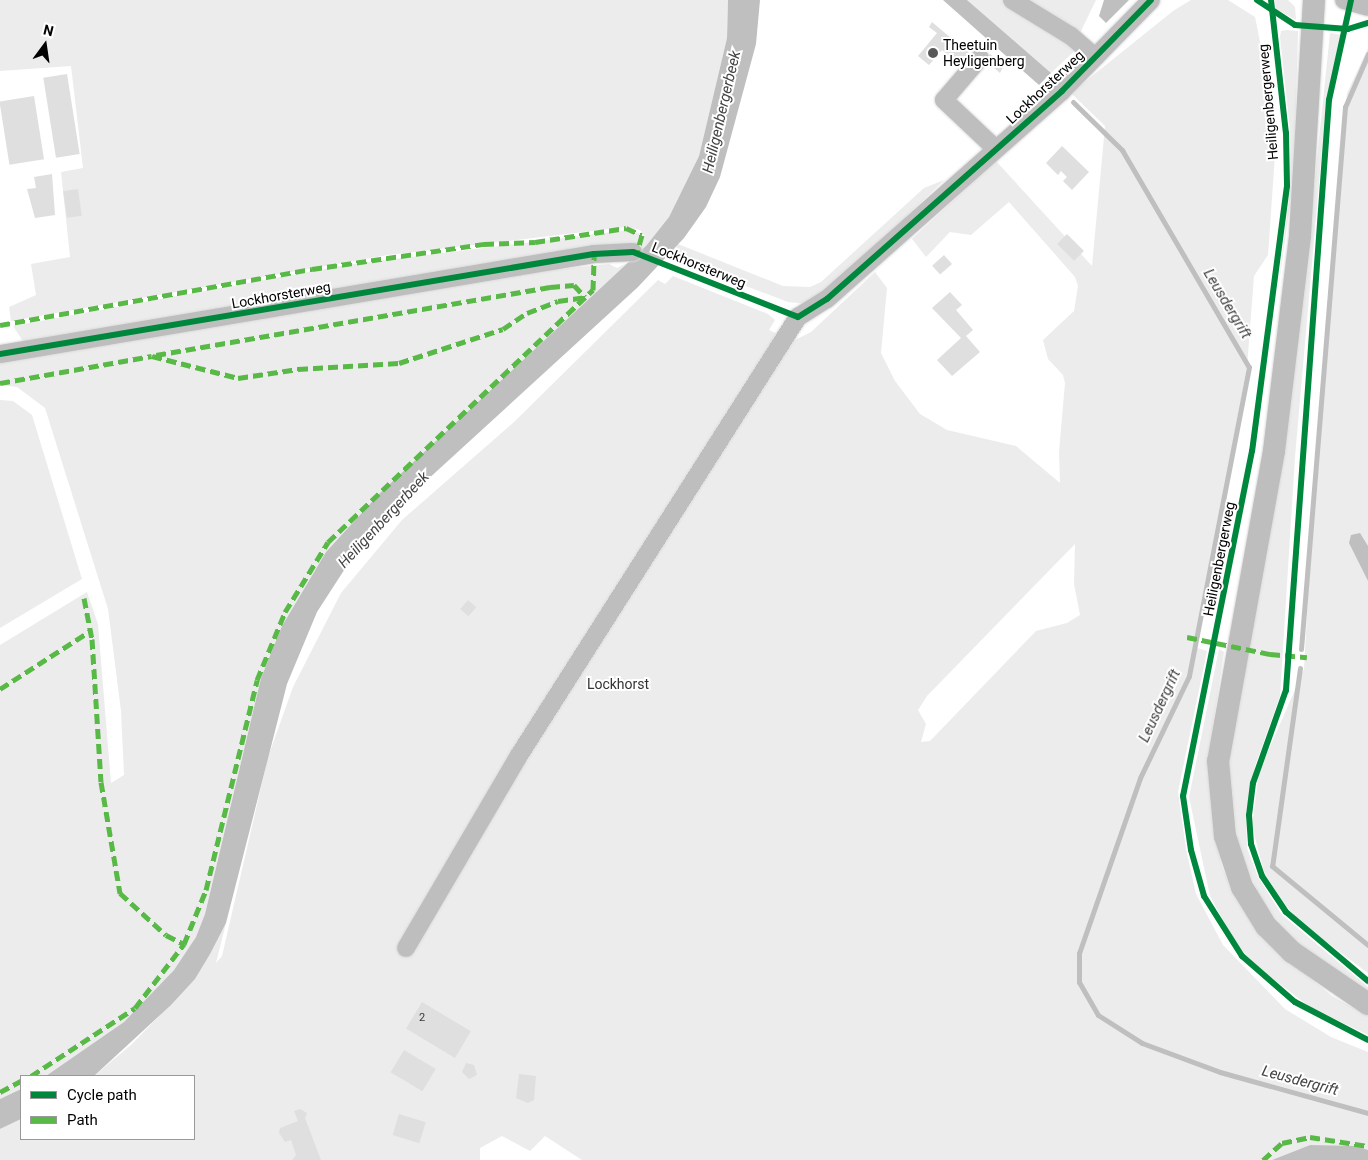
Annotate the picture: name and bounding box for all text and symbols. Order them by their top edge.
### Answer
north arrow [20,20,70,70]
text: N [42,21,55,39]
place label: Theetuin Heyligenberg [943,37,1025,70]
street label: Heiligenbergerweg [1255,43,1281,161]
marker: Theetuin Heyligenberg [927,47,939,59]
street label: Lockhorsterweg [1003,47,1087,127]
water label: Heiligenbergerbeek [699,49,745,175]
street label: Lockhorsterweg [649,238,749,292]
water label: Leusdergrift [1199,266,1255,342]
street label: Lockhorsterweg [230,278,332,312]
water label: Heiligenbergerbeek [335,468,433,572]
street label: Heiligenbergerweg [1200,500,1238,618]
water label: Leusdergrift [1135,667,1185,745]
park label: Lockhorst [587,676,649,692]
house number: 2 [419,1011,425,1025]
water label: Leusdergrift [1260,1062,1340,1100]
legend [20,1075,195,1140]
text: Cycle path [67,1086,137,1104]
text: Path [67,1111,98,1129]

